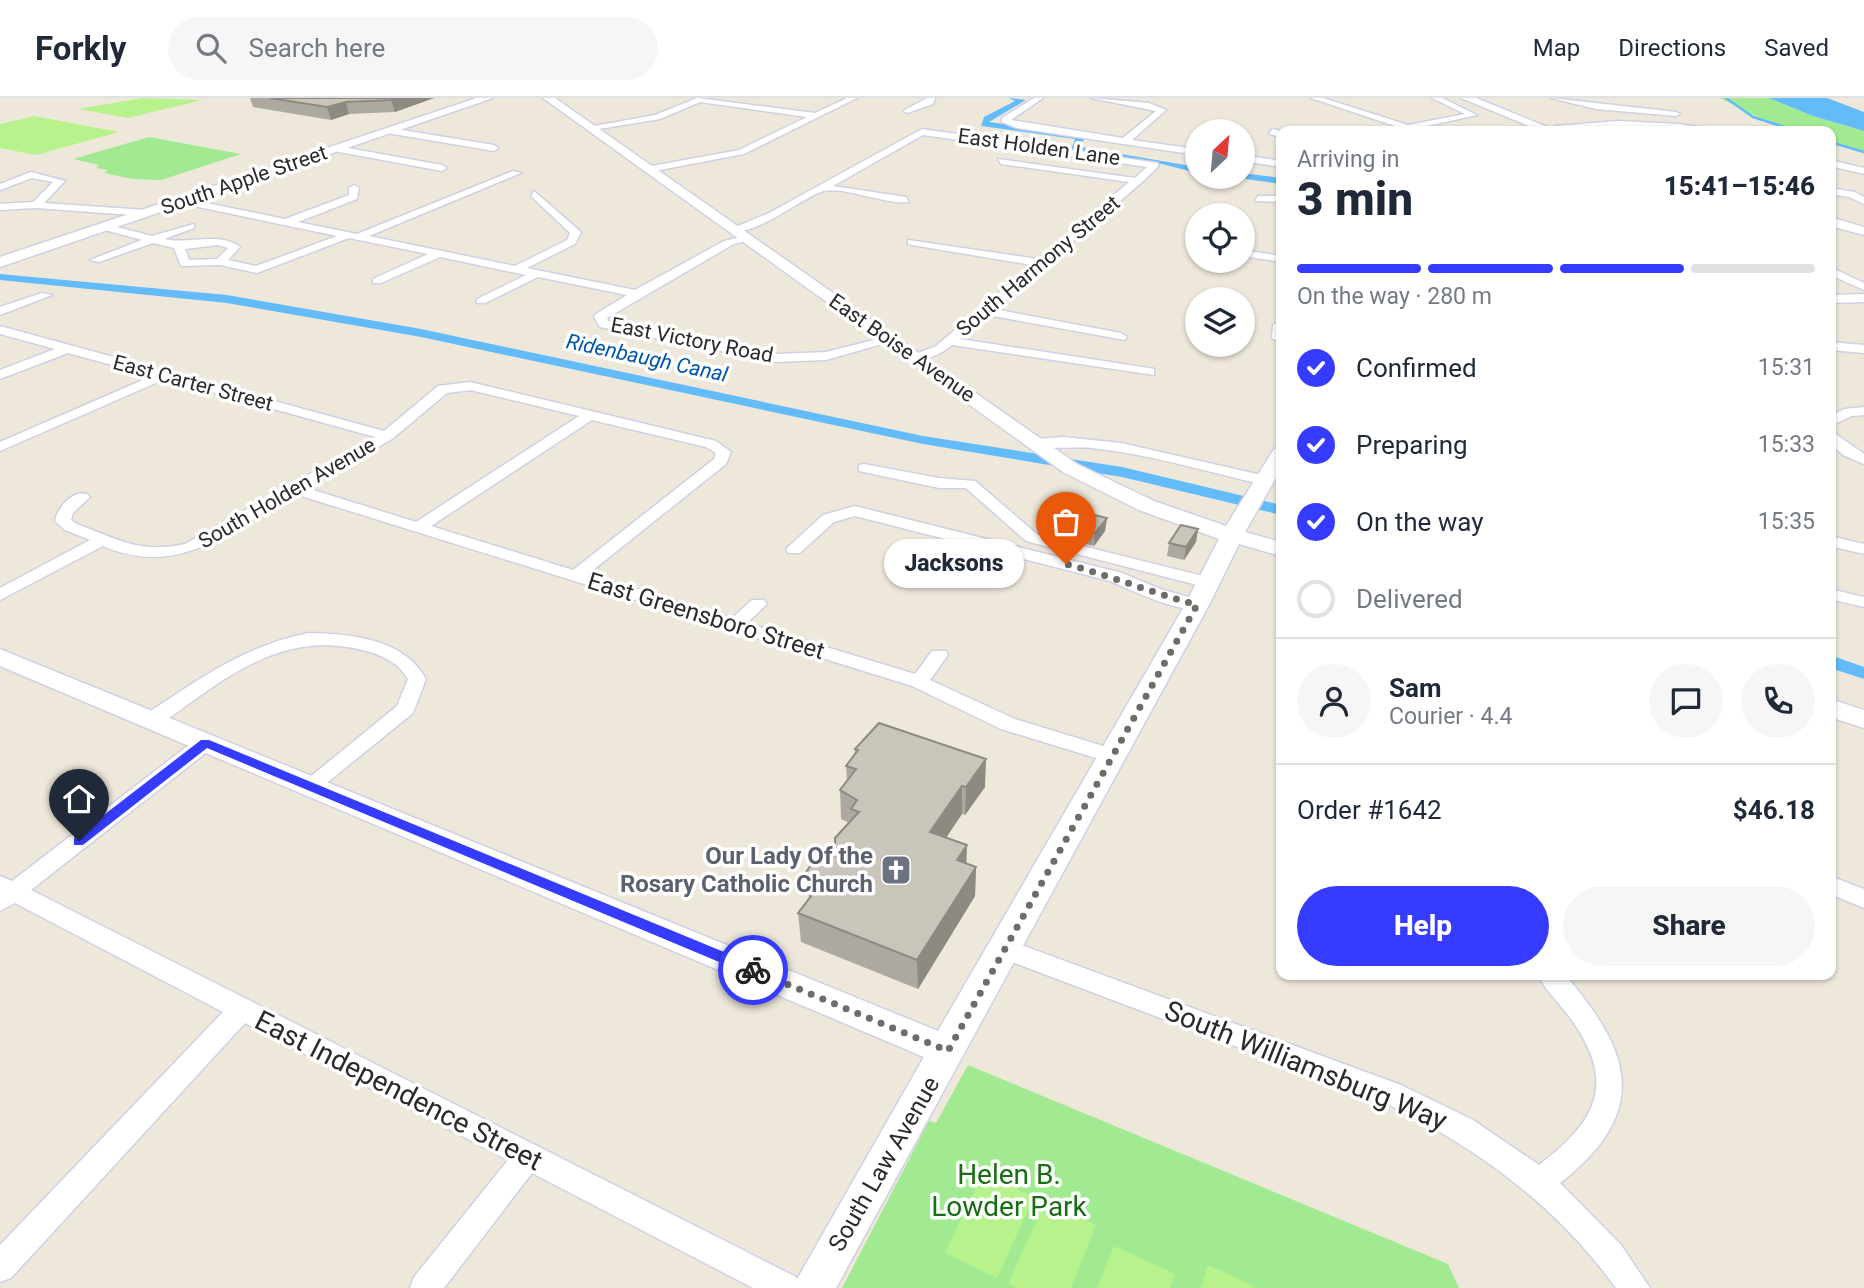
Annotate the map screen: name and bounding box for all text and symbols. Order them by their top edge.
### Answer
search box [168,17,658,80]
text: Forkly [35,29,126,68]
icon: search [192,29,230,67]
text: Search here [248,33,385,63]
text: Map [1533,34,1580,62]
text: Directions [1618,34,1726,62]
text: Saved [1764,34,1829,62]
north arrow [1185,119,1255,189]
map controls [1185,119,1255,357]
street label: East Holden Lane [956,124,1122,170]
street label: South Apple Street [158,140,330,220]
text: Arriving in [1297,146,1400,173]
text: 15:41–15:46 [1664,171,1815,201]
text: 3 min [1297,172,1413,226]
street label: South Harmony Street [951,191,1125,341]
button: locate [1185,203,1255,273]
text: On the way · 280 m [1297,283,1492,310]
button: layers [1185,287,1255,357]
street label: East Boise Avenue [825,289,979,407]
street label: East Victory Road [609,312,775,368]
water label: Ridenbaugh Canal [564,329,731,387]
icon: check [1297,349,1335,387]
street label: East Carter Street [110,350,276,416]
text: Confirmed [1356,353,1477,383]
text: 15:31 [1758,354,1815,381]
icon: check [1297,426,1335,464]
text: Preparing [1356,430,1468,460]
text: 15:33 [1758,431,1815,458]
street label: South Holden Avenue [194,433,380,553]
pin [1036,492,1096,564]
icon: bag [1047,503,1085,541]
icon: check [1297,503,1335,541]
text: On the way [1356,507,1484,537]
text: 15:35 [1758,508,1815,535]
callout: Jacksons [884,540,1024,588]
text: Jacksons [904,550,1004,577]
street label: East Greensboro Street [584,567,828,665]
text: Delivered [1356,584,1463,614]
button: person [1297,664,1371,738]
button: chat [1649,664,1723,738]
button: phone [1741,664,1815,738]
text: Sam [1389,673,1441,703]
text: Courier · 4.4 [1389,703,1512,730]
pin [49,769,109,841]
icon: home [60,780,98,818]
text: Order #1642 [1297,795,1442,825]
text: $46.18 [1733,795,1815,825]
place label: Our Lady Of the Rosary Catholic Church [620,842,873,898]
church icon: Our Lady Of the Rosary Catholic Church [879,853,913,887]
button: Help [1297,886,1549,966]
button: Share [1563,886,1815,966]
courier [718,935,788,1005]
icon: bike [734,951,772,989]
street label: South Williamsburg Way [1160,994,1452,1137]
street label: East Independence Street [250,1004,548,1177]
street label: South Law Avenue [823,1072,945,1256]
park label: Helen B. Lowder Park [931,1158,1088,1223]

